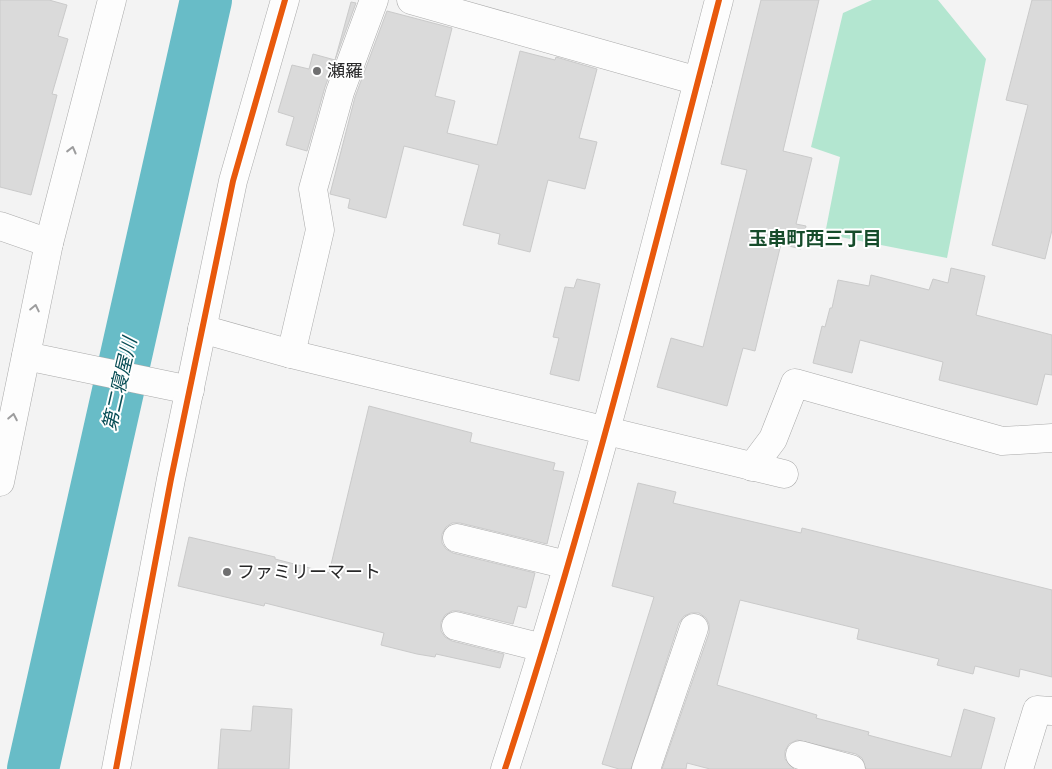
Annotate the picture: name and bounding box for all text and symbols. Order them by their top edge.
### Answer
place label: 瀬羅 [327,59,363,81]
marker: 瀬羅 [311,65,323,77]
one-way arrow [66,145,77,154]
district label: 玉串町西三丁目 [748,226,882,249]
one-way arrow [30,304,40,313]
water label: 第二寝屋川 [97,333,141,433]
one-way arrow [7,413,18,422]
place label: ファミリーマート [237,560,381,582]
marker: ファミリーマート [221,566,233,578]

